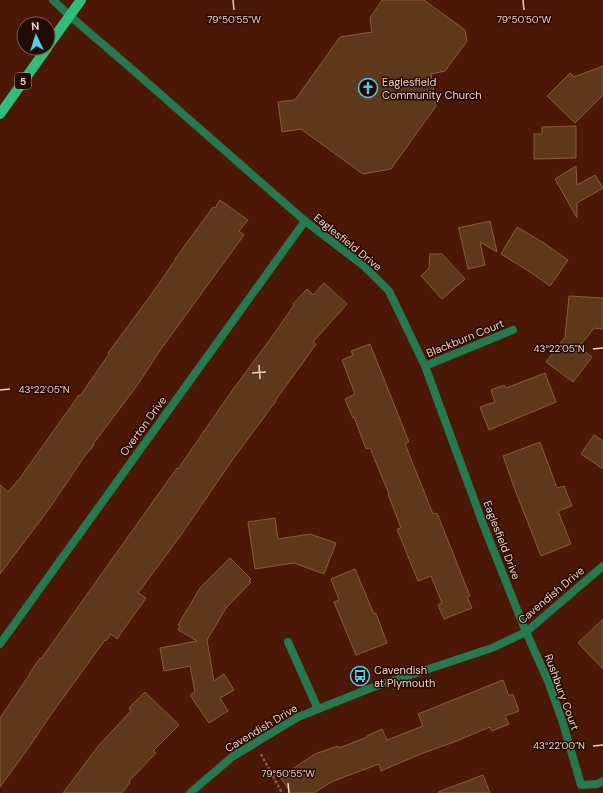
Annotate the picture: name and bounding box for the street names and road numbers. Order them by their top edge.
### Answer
road number: 5 [15,73,31,89]
street label: Eaglesfield Drive [311,210,385,274]
street label: Blackburn Court [424,316,506,360]
street label: Overton Drive [117,393,169,459]
street label: Eaglesfield Drive [481,499,523,581]
street label: Cavendish Drive [515,563,587,627]
street label: Rushbury Court [542,652,582,732]
street label: Cavendish Drive [222,701,300,755]

